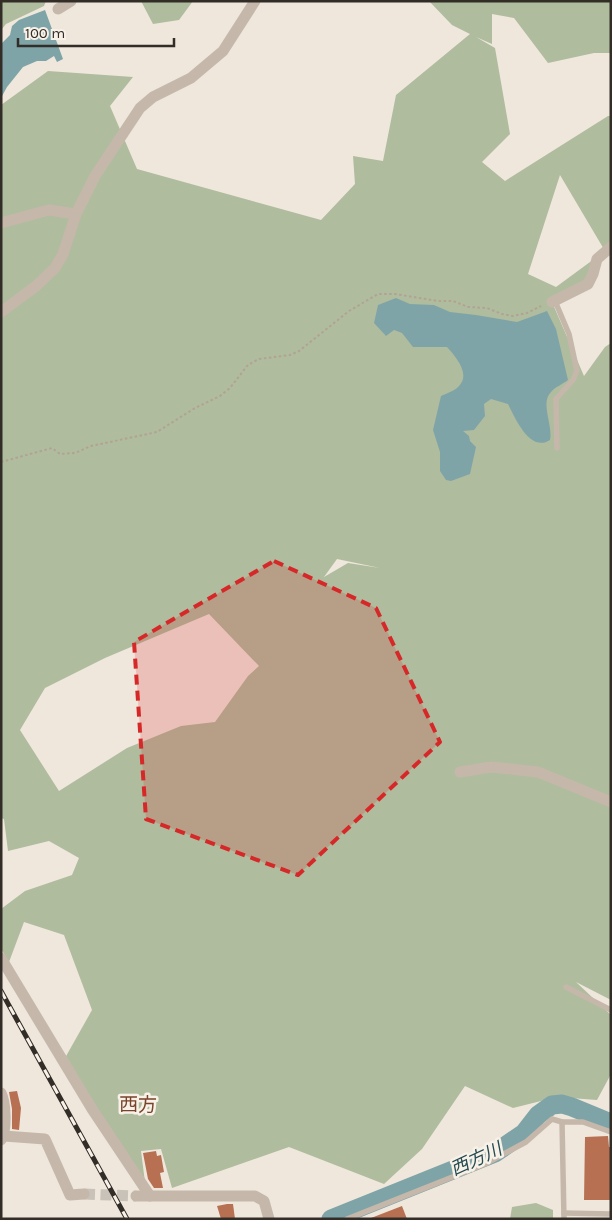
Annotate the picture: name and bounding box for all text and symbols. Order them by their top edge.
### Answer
scale bar [18,15,174,47]
text: 100 m [25,24,65,42]
district label: 西方 [119,1094,157,1116]
water label: 西方川 [447,1137,507,1180]

